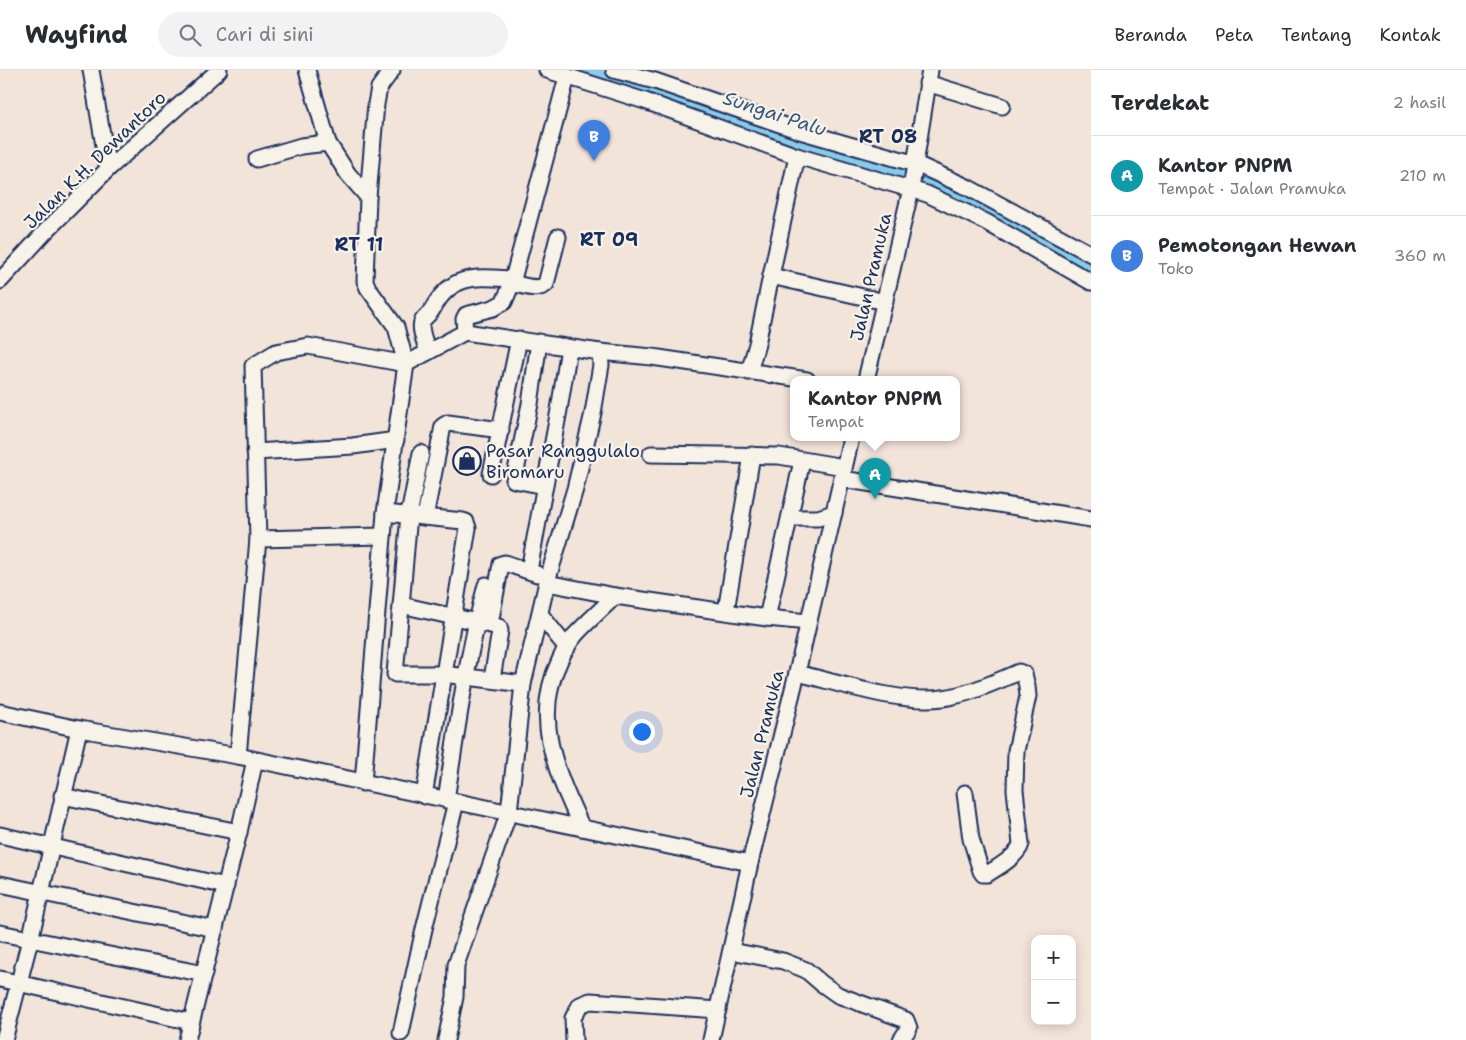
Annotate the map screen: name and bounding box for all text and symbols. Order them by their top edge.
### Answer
search box [158,12,508,57]
text: Wayfind [25,19,128,51]
icon: search [176,21,204,49]
text: Cari di sini [216,22,314,47]
text: Beranda [1115,23,1187,47]
text: Peta [1215,23,1253,47]
text: Tentang [1281,23,1352,47]
text: Kontak [1380,23,1441,47]
water label: Sungai Palu [720,85,830,142]
street label: Jalan K.H. Dewantoro [19,86,171,234]
text: Terdekat [1111,89,1209,117]
text: 2 hasil [1393,92,1446,113]
pin: B [578,120,610,161]
district label: RT 08 [859,124,917,149]
text: Kantor PNPM [1158,153,1292,178]
text: A [1121,165,1133,186]
text: 210 m [1399,165,1446,186]
text: Tempat · Jalan Pramuka [1158,178,1346,199]
street label: Jalan Pramuka [845,211,897,343]
district label: RT 09 [580,227,638,252]
district label: RT 11 [335,232,383,257]
text: Pemotongan Hewan [1158,233,1356,258]
text: B [1122,245,1132,266]
text: 360 m [1394,245,1446,266]
text: Toko [1158,258,1194,279]
popup [790,376,960,441]
text: Kantor PNPM [808,386,942,411]
text: Tempat [808,411,864,432]
place label: Pasar Ranggulalo Biromaru [486,439,640,484]
shop icon: Pasar Ranggulalo Biromaru [452,446,482,476]
pin: A [859,458,891,499]
street label: Jalan Pramuka [735,668,789,800]
your location [629,719,655,745]
map controls [1031,935,1076,1025]
button: + [1031,935,1076,980]
button: − [1031,980,1076,1025]

